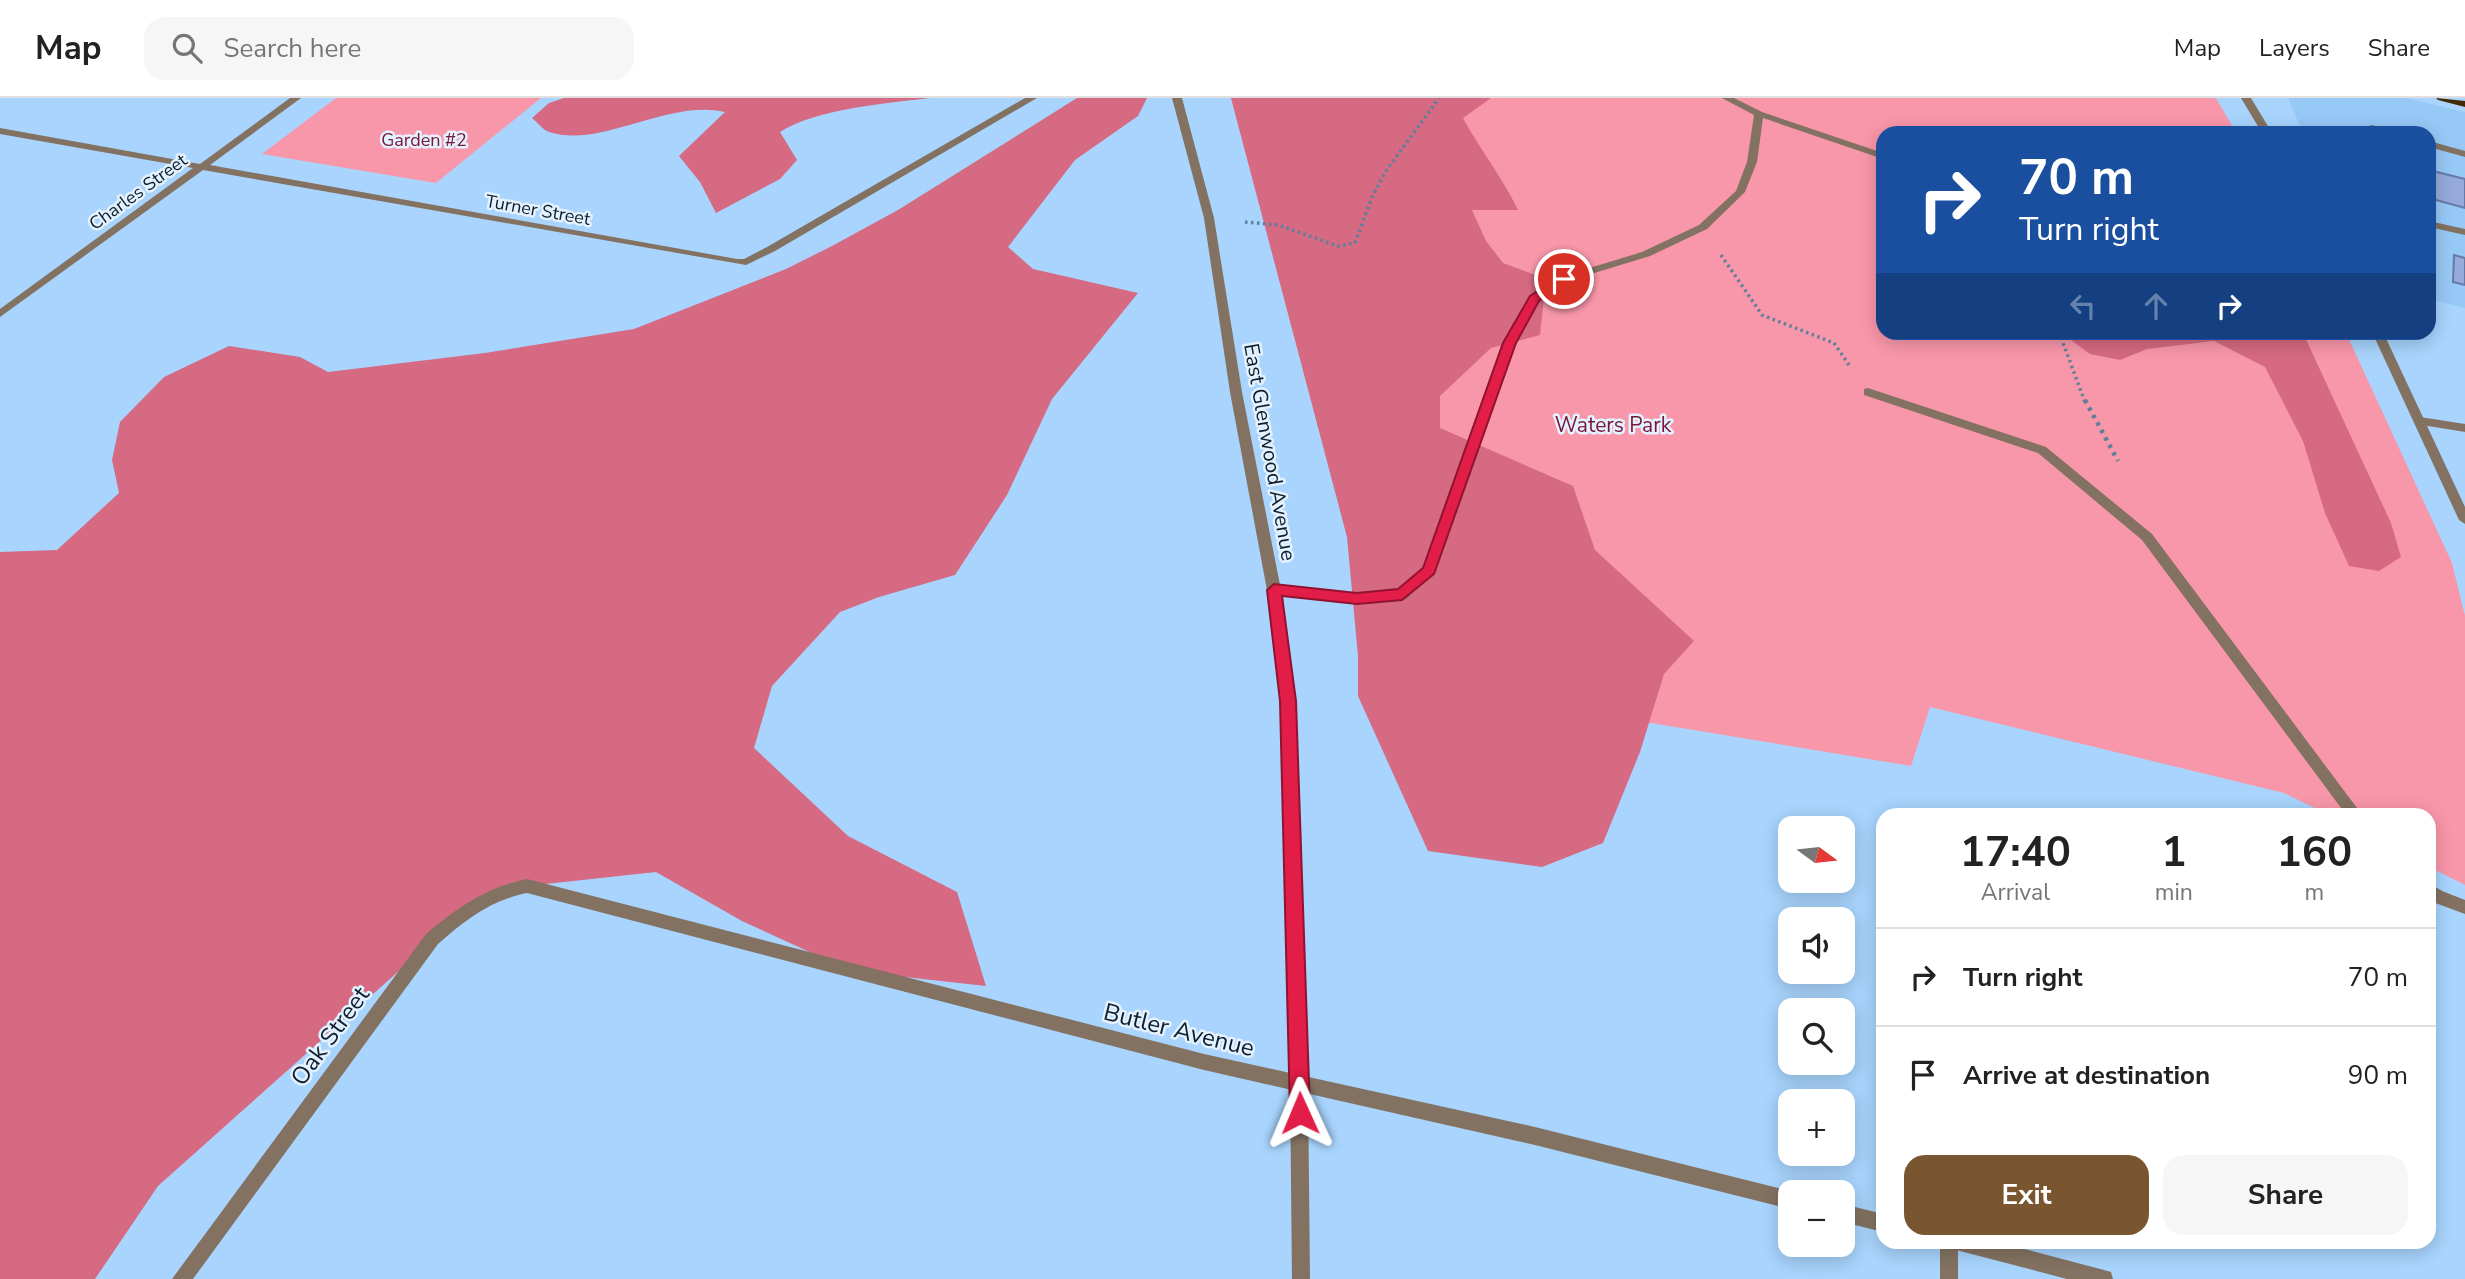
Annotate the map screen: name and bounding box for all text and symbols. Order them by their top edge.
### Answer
search box [144,17,634,80]
text: Map [35,26,102,71]
icon: search [168,29,206,67]
text: Search here [224,31,361,66]
text: Map [2174,32,2221,64]
text: Layers [2259,32,2330,64]
text: Share [2368,32,2430,64]
park label: Garden #2 [381,128,467,152]
text: 70 m [2019,144,2134,211]
street label: Charles Street [84,148,192,236]
icon: right [1904,154,1995,245]
street label: Turner Street [484,189,593,231]
text: Turn right [2019,208,2159,251]
pin [1534,249,1594,309]
icon: arrive [1545,260,1583,298]
icon: left [2064,287,2102,325]
icon: ahead [2137,287,2175,325]
icon: right [2210,287,2248,325]
street label: East Glenwood Avenue [1237,341,1303,563]
park label: Waters Park [1555,411,1672,439]
north arrow [1778,816,1855,892]
map controls [1778,816,1855,1257]
text: 17:40 [1960,824,2071,881]
text: 1 [2161,824,2186,881]
text: 160 [2277,824,2352,881]
text: Arrival [1981,877,2050,908]
text: min [2155,877,2193,908]
text: m [2305,877,2324,908]
button: sound [1778,907,1855,984]
icon: right [1904,958,1942,996]
text: Turn right [1963,960,2082,995]
text: 70 m [2348,960,2408,995]
street label: Oak Street [283,980,377,1092]
street label: Butler Avenue [1100,996,1258,1064]
button: search [1778,998,1855,1075]
icon: arrive [1904,1056,1942,1094]
text: Arrive at destination [1963,1058,2210,1093]
text: 90 m [2348,1058,2408,1093]
position arrow [1263,1076,1337,1150]
button: + [1778,1089,1855,1166]
button: Exit [1904,1155,2149,1235]
button: Share [2163,1155,2408,1235]
button: − [1778,1180,1855,1257]

